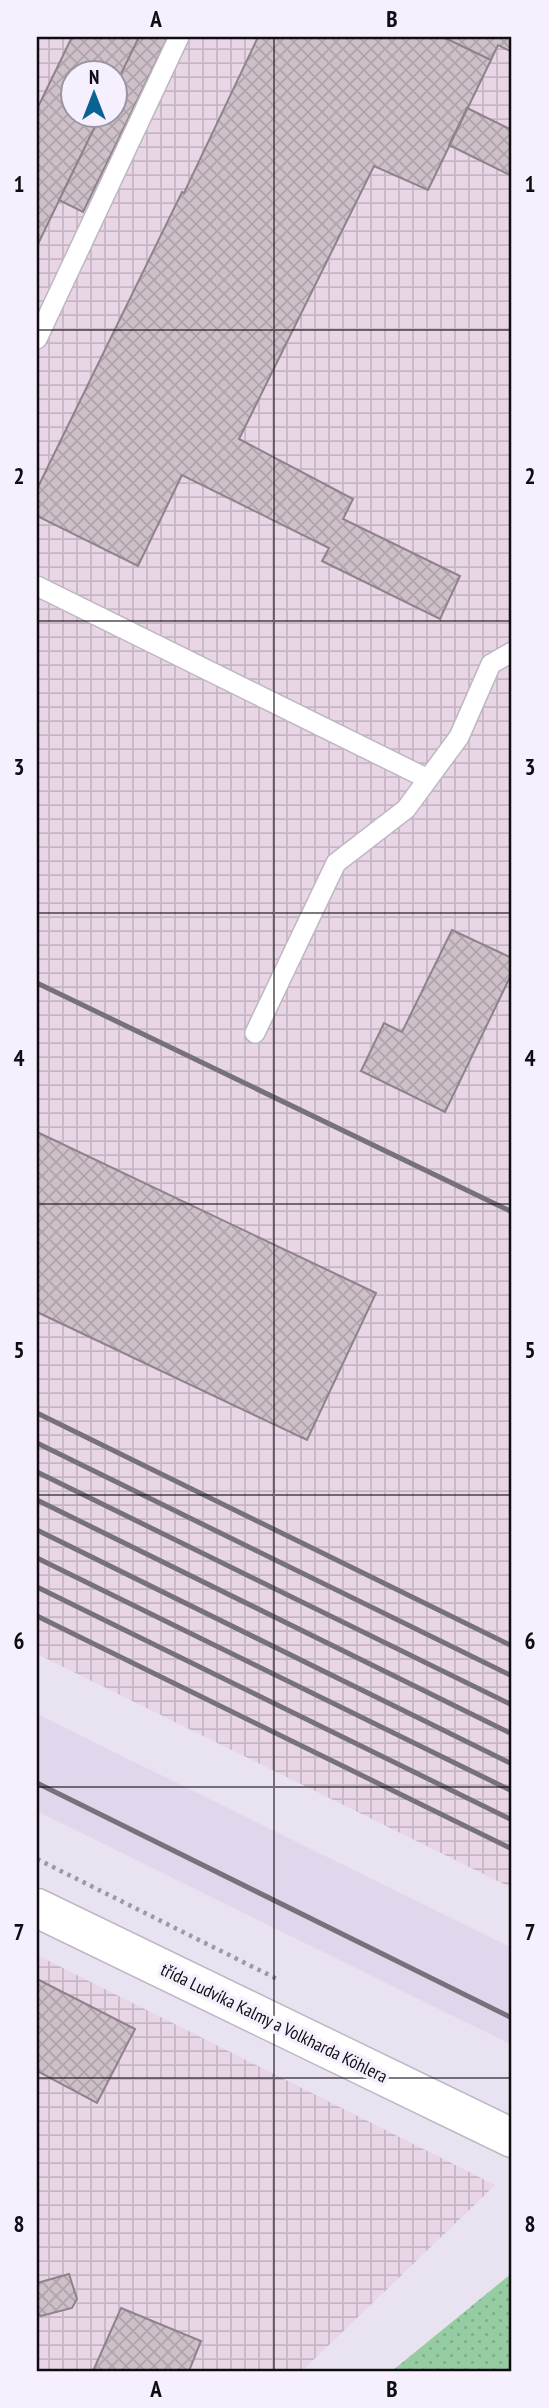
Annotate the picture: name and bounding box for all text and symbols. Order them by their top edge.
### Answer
text: A [149,4,162,33]
text: B [386,4,398,33]
north arrow [60,60,130,130]
text: N [89,65,99,89]
text: 1 [14,169,25,198]
text: 1 [525,169,536,198]
text: 2 [14,461,25,490]
text: 2 [525,461,536,490]
text: 3 [14,752,25,781]
text: 3 [525,752,536,781]
text: 4 [14,1043,25,1072]
text: 4 [525,1043,536,1072]
text: 5 [14,1335,25,1364]
text: 5 [525,1335,536,1364]
text: 6 [14,1626,25,1655]
text: 6 [525,1626,536,1655]
text: 7 [14,1917,25,1946]
text: 7 [525,1917,536,1946]
street label: třída Ludvíka Kalmy a Volkharda Köhlera [157,1958,391,2088]
text: 8 [14,2209,25,2238]
text: 8 [525,2209,536,2238]
text: A [149,2374,162,2403]
text: B [386,2374,398,2403]

